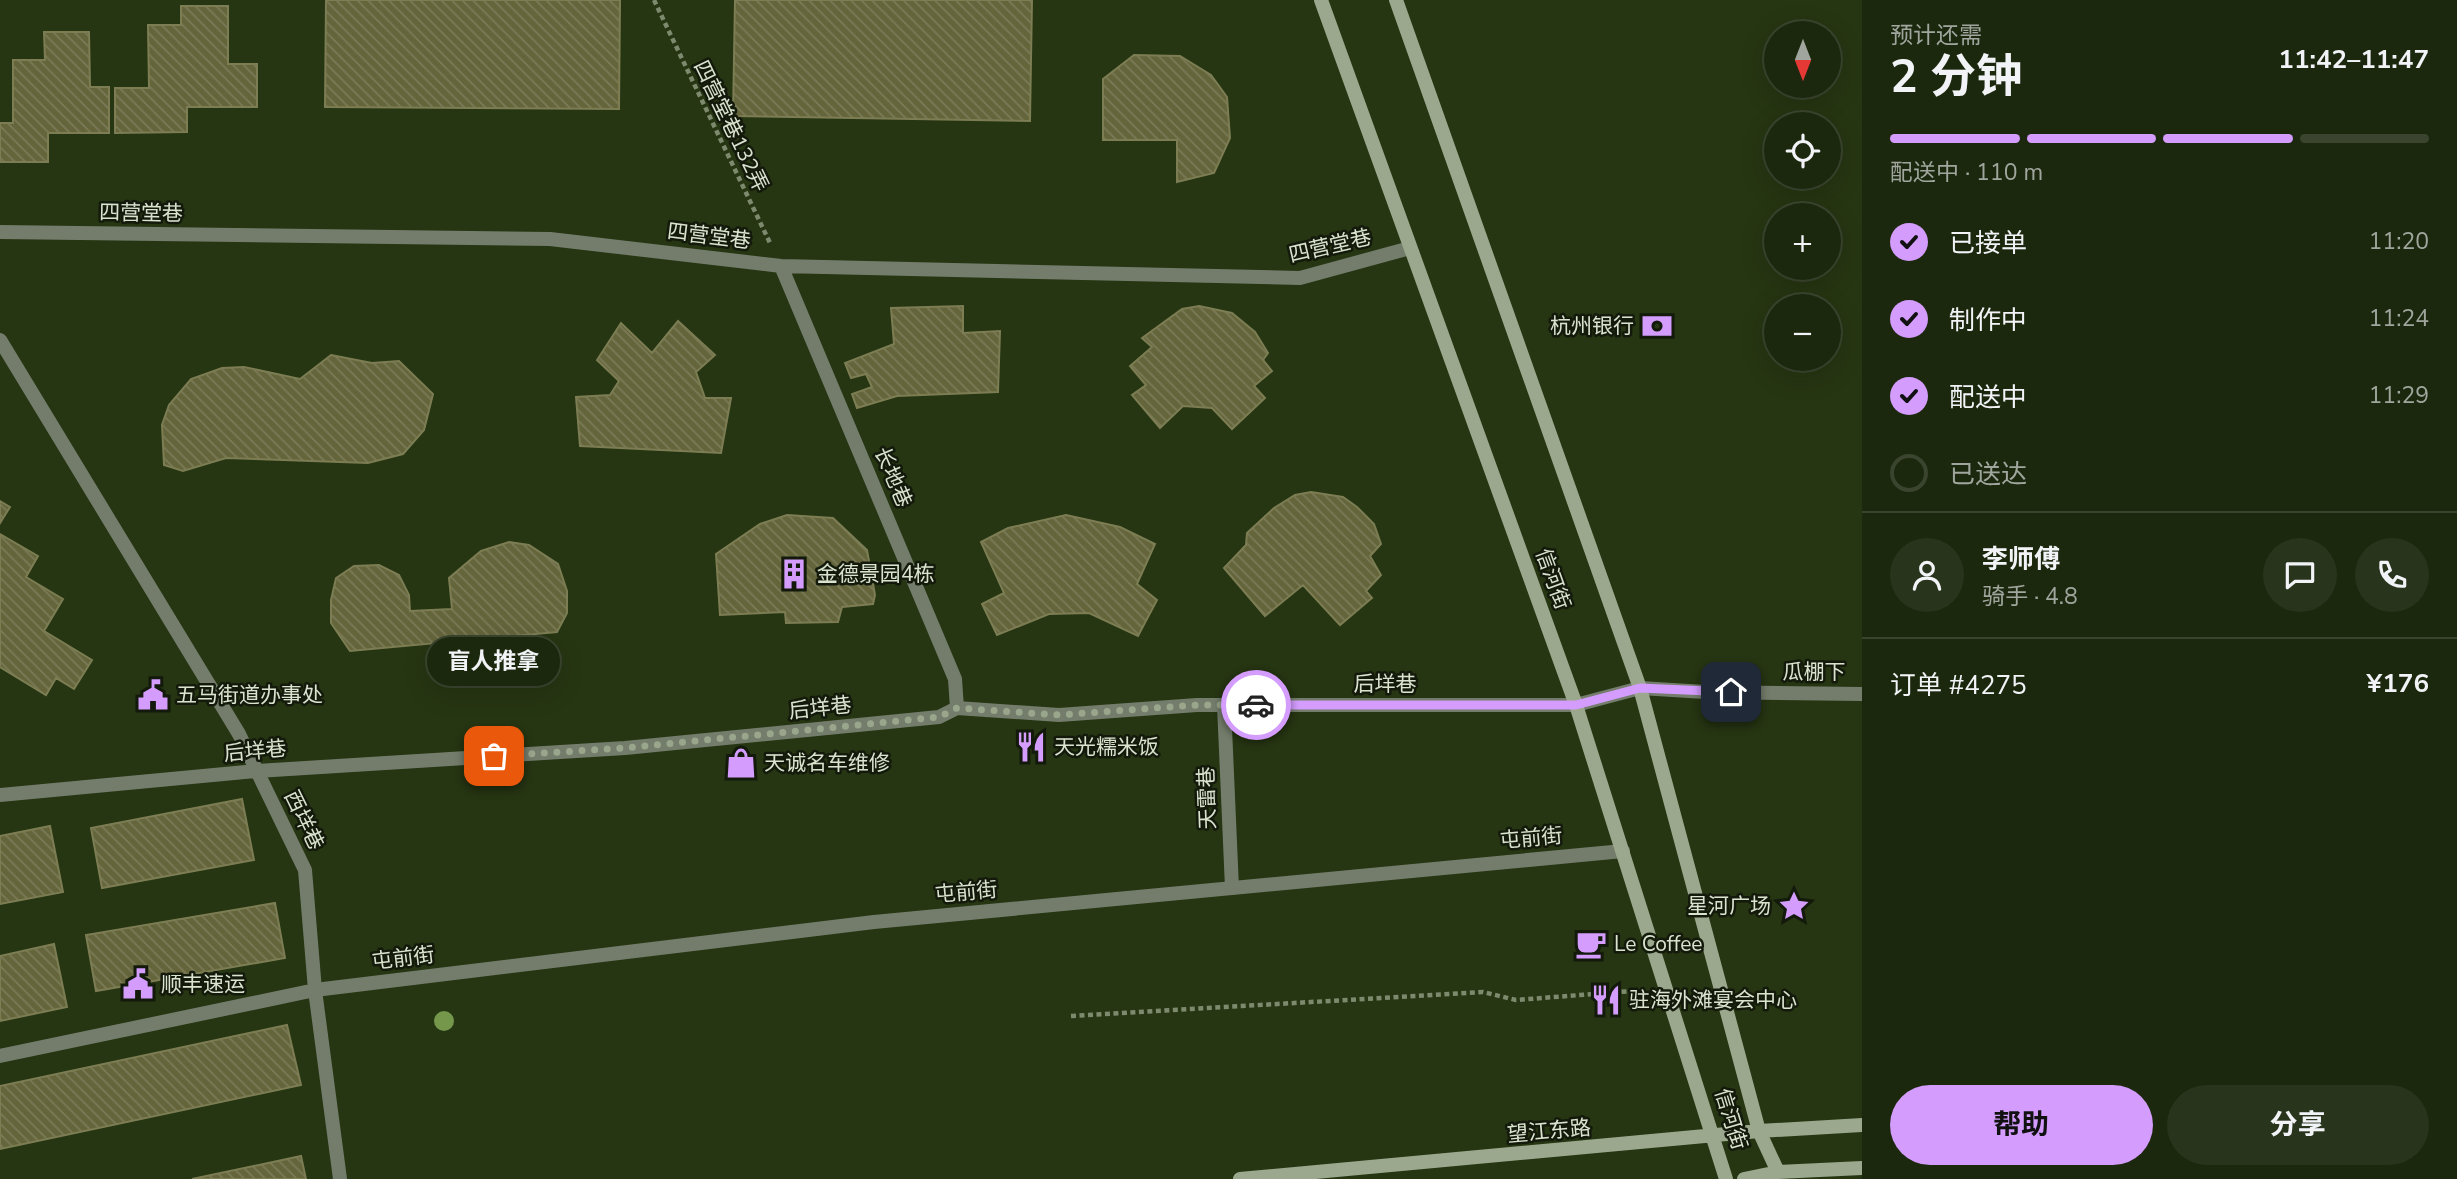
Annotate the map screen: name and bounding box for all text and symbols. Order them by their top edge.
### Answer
text: 预计还需 [1890,20,1982,51]
north arrow [1764,21,1841,98]
map controls [1764,21,1841,371]
text: 11:42–11:47 [2278,42,2429,77]
text: 2 分钟 [1890,45,2022,108]
street label: 四营堂巷132弄 [687,56,775,196]
button: locate [1764,112,1841,189]
text: 配送中 · 110 m [1890,157,2043,188]
street label: 四营堂巷 [99,198,183,228]
button: + [1764,203,1841,280]
street label: 四营堂巷 [666,217,752,255]
street label: 四营堂巷 [1286,223,1374,269]
icon: check [1890,223,1928,261]
text: 已接单 [1949,226,2027,261]
text: 11:20 [2369,226,2429,257]
button: − [1764,294,1841,371]
icon: check [1890,300,1928,338]
text: 制作中 [1949,303,2027,338]
text: 11:24 [2369,303,2429,334]
bank icon: 杭州银行 [1640,309,1674,343]
place label: 杭州银行 [1550,312,1634,340]
icon: check [1890,377,1928,415]
text: 配送中 [1949,380,2027,415]
text: 11:29 [2369,380,2429,411]
street label: 长地巷 [868,443,918,511]
text: 已送达 [1949,457,2027,492]
button: person [1890,538,1964,612]
button: chat [2263,538,2337,612]
button: phone [2355,538,2429,612]
text: 李师傅 [1982,542,2060,577]
street label: 信河街 [1529,545,1577,613]
building icon: 金德景园4栋 [777,557,811,591]
place label: 金德景园4栋 [817,560,935,588]
text: 骑手 · 4.8 [1982,581,2078,612]
callout: 盲人推拿 [428,637,560,686]
text: 盲人推拿 [448,646,540,677]
street label: 瓜棚下 [1783,658,1846,686]
pin [1701,662,1761,722]
text: ¥176 [2367,666,2429,701]
text: 订单 #4275 [1890,668,2027,703]
courier [1221,670,1291,740]
street label: 后垟巷 [1354,670,1417,698]
icon: home [1712,673,1750,711]
public building icon: 五马街道办事处 [136,678,170,712]
place label: 五马街道办事处 [176,681,323,709]
icon: car [1237,686,1275,724]
street label: 后垟巷 [787,691,853,725]
pin [464,726,524,786]
restaurant icon: 天光糯米饭 [1014,730,1048,764]
place label: 天光糯米饭 [1054,733,1159,761]
street label: 后垟巷 [222,734,288,768]
icon: bag [475,737,513,775]
shop icon: 天诚名车维修 [724,746,758,780]
place label: 天诚名车维修 [764,749,890,777]
street label: 天雷巷 [1192,766,1222,830]
street label: 西垟巷 [278,786,330,854]
street label: 屯前街 [1498,821,1564,855]
street label: 屯前街 [933,875,999,909]
place icon: 星河广场 [1777,889,1811,923]
place label: 星河广场 [1687,892,1771,920]
cafe icon: Le Coffee [1574,927,1608,961]
place label: Le Coffee [1614,930,1703,958]
street label: 屯前街 [370,940,436,976]
public building icon: 顺丰速运 [121,967,155,1001]
place label: 顺丰速运 [161,970,245,998]
restaurant icon: 驻海外滩宴会中心 [1589,983,1623,1017]
place label: 驻海外滩宴会中心 [1629,986,1797,1014]
street label: 信河街 [1708,1085,1754,1153]
button: 帮助 [1890,1085,2153,1165]
button: 分享 [2167,1085,2429,1165]
street label: 望江东路 [1506,1113,1592,1149]

